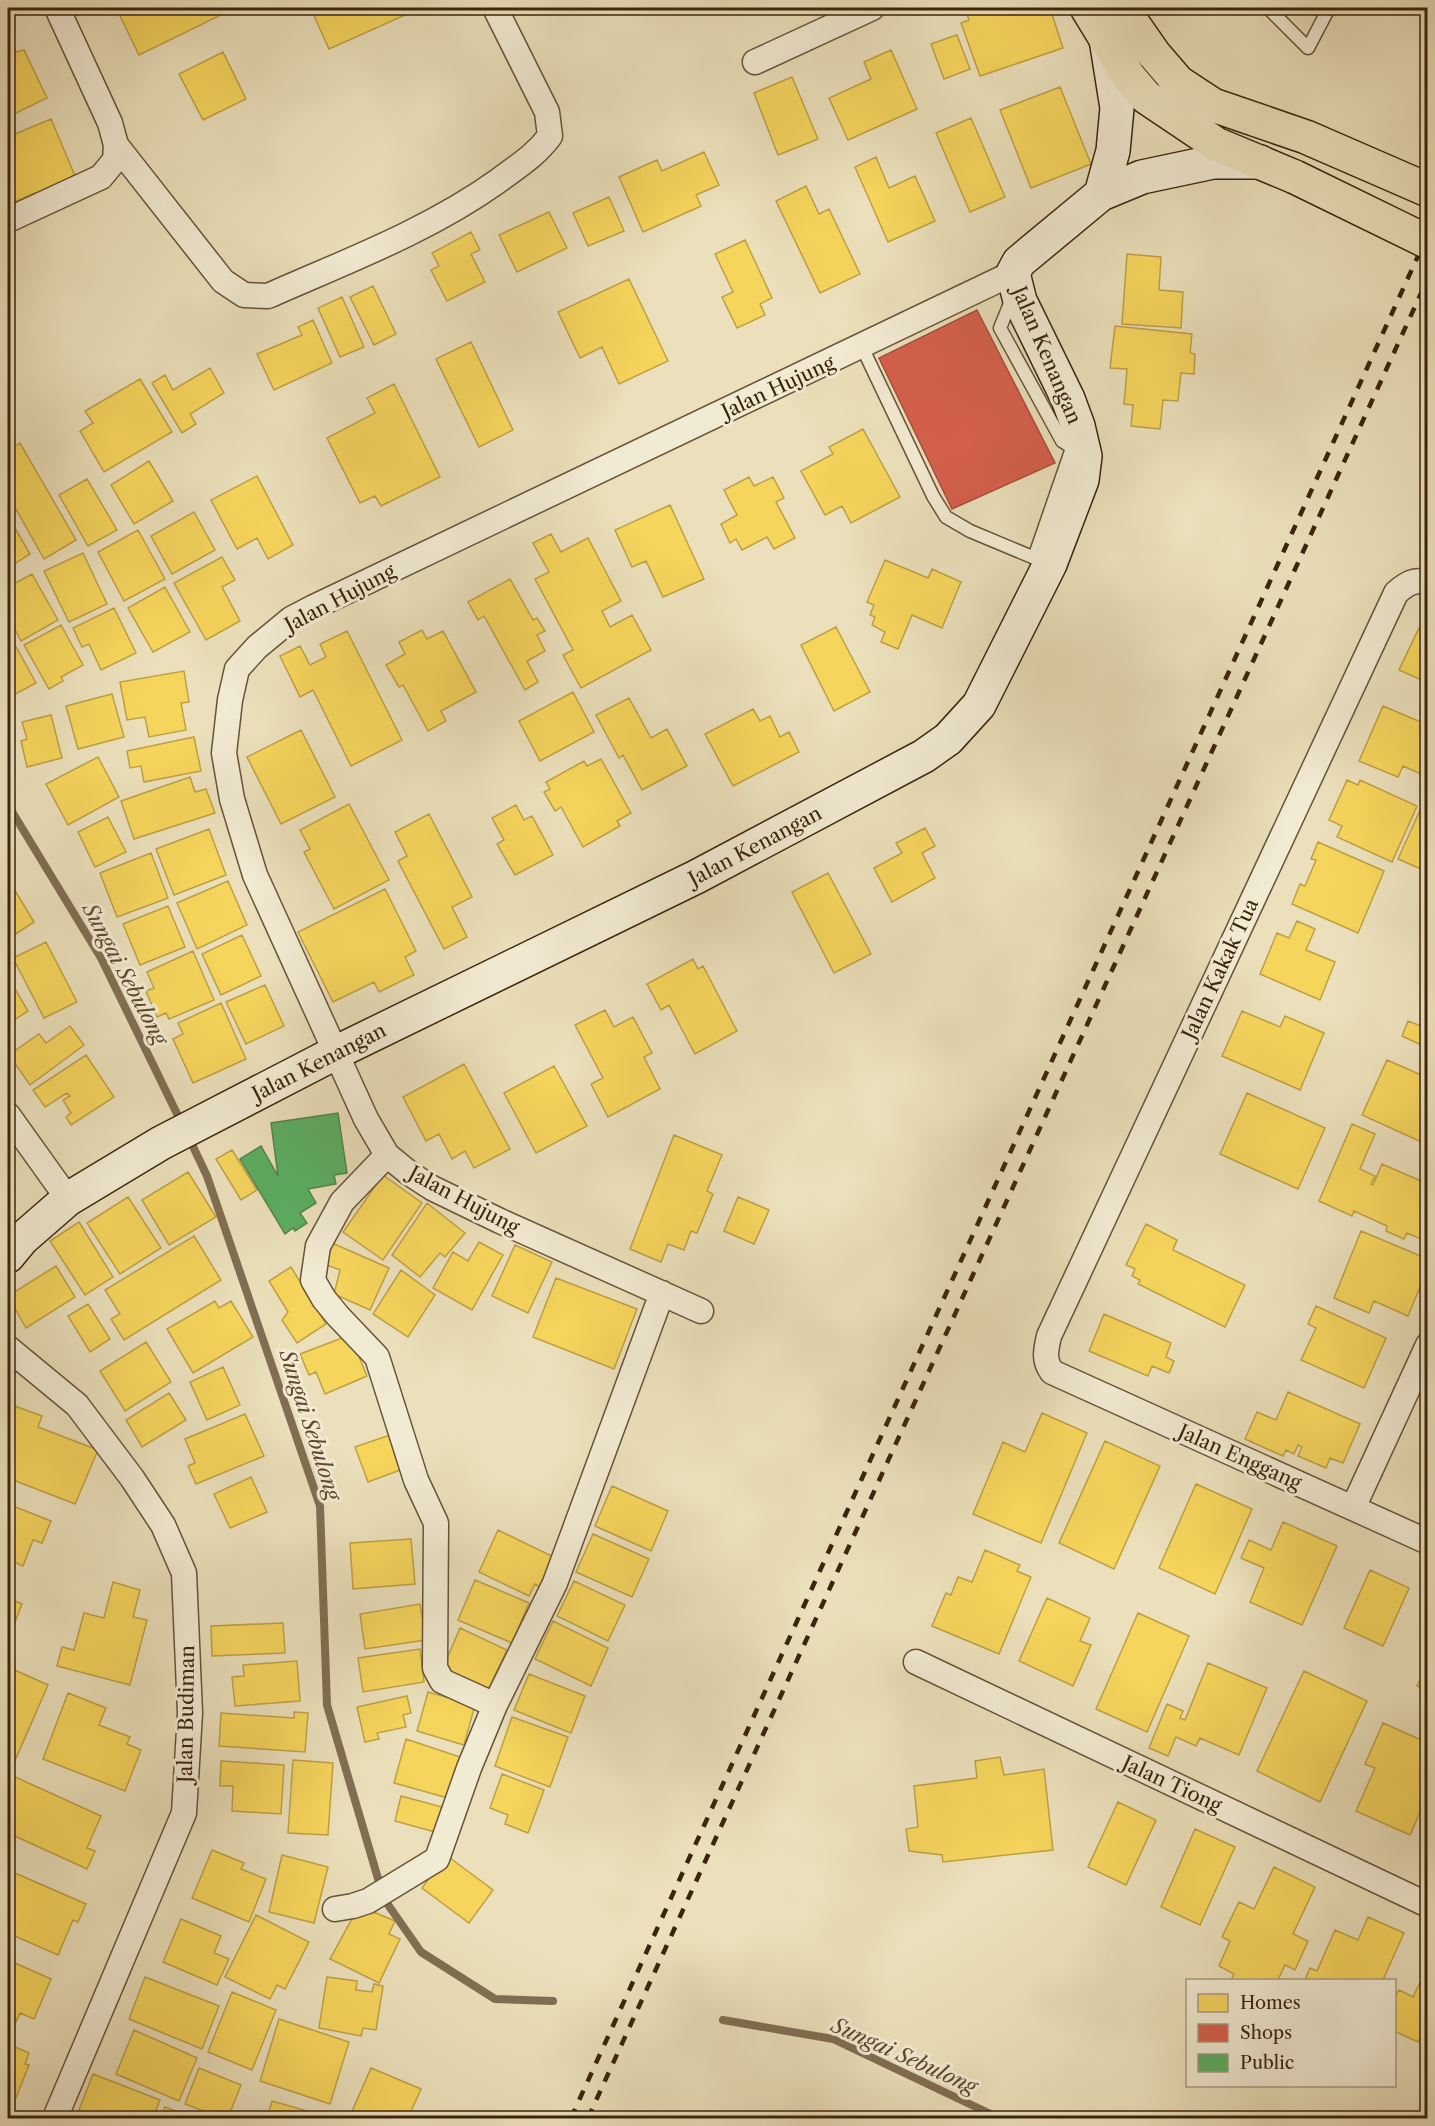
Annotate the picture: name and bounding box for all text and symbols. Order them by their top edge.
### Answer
street label: Jalan Kenangan [1006,280,1087,428]
street label: Jalan Hujung [715,350,839,425]
street label: Jalan Hujung [278,559,400,639]
street label: Jalan Kenangan [682,801,826,893]
street label: Jalan Kakak Tua [1176,894,1263,1046]
water label: Sungai Sebulong [77,897,174,1051]
street label: Jalan Kenangan [245,1018,390,1107]
street label: Jalan Hujung [402,1159,524,1239]
water label: Sungai Sebulong [274,1345,347,1505]
street label: Jalan Enggang [1172,1418,1306,1495]
street label: Jalan Budiman [173,1644,199,1786]
street label: Jalan Tiong [1116,1749,1226,1818]
legend [1186,1979,1396,2087]
text: Homes [1240,1992,1301,2014]
water label: Sungai Sebulong [826,2011,983,2100]
text: Shops [1240,2022,1292,2044]
text: Public [1240,2052,1294,2074]

